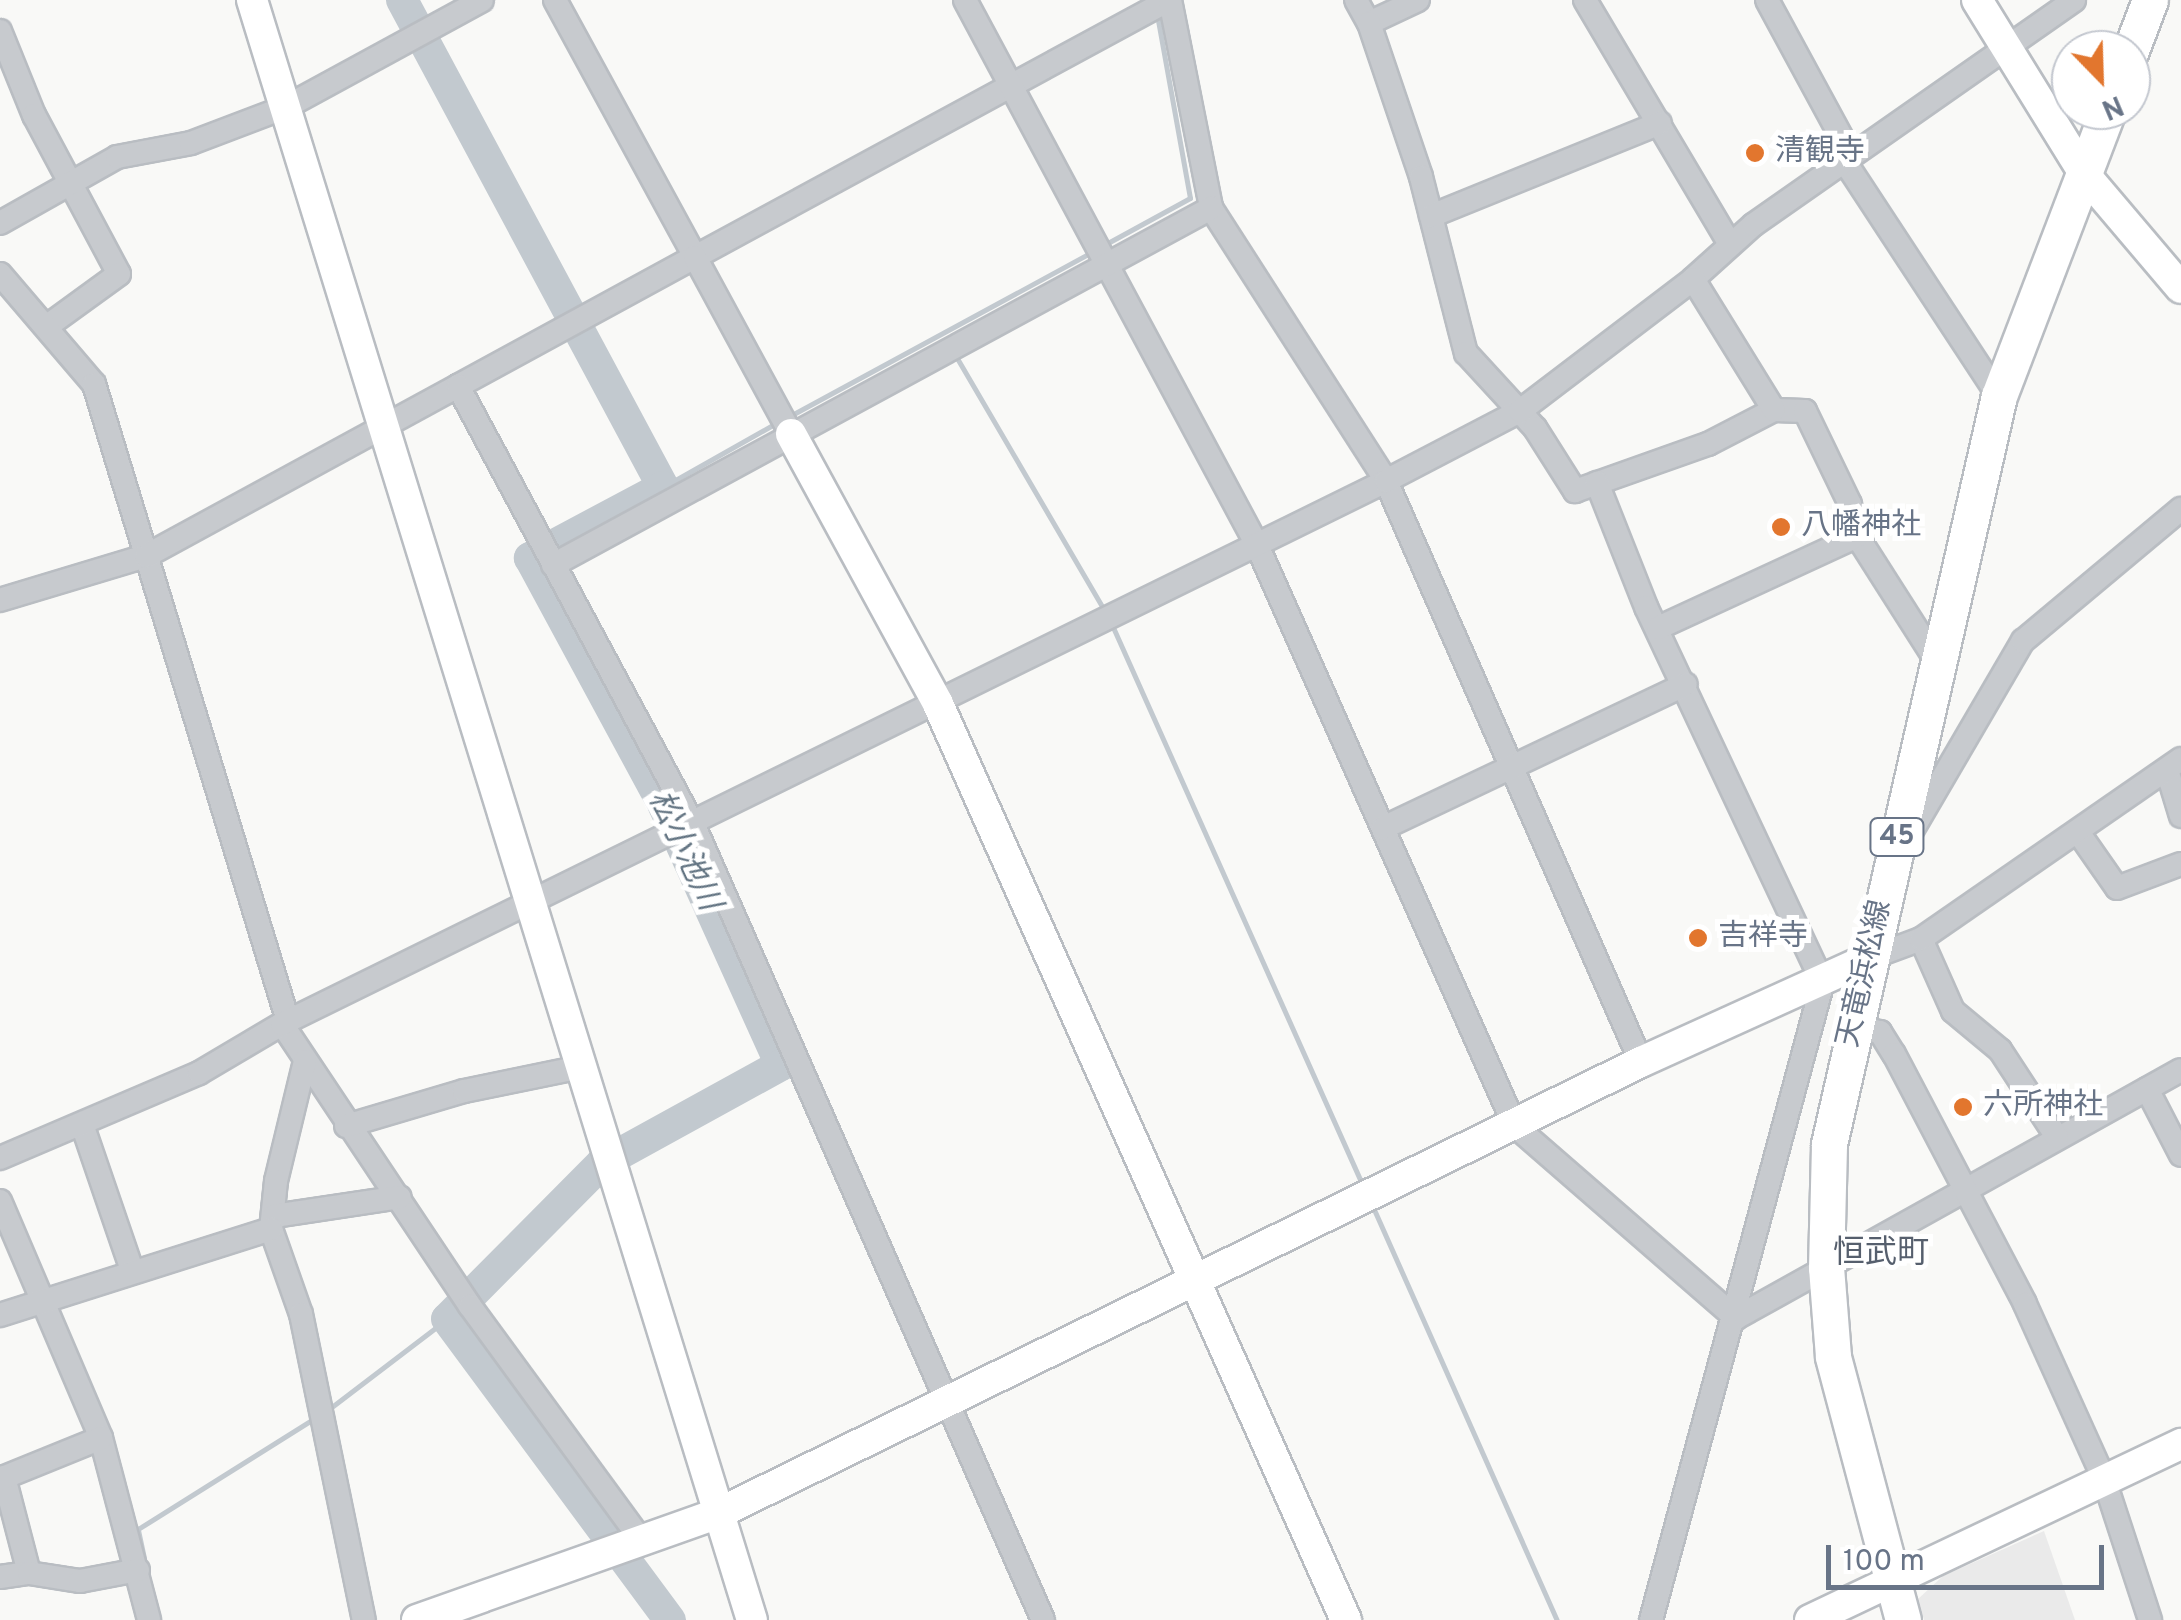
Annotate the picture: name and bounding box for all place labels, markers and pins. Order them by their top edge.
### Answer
place label: 清観寺 [1775,135,1865,171]
marker: 清観寺 [1744,142,1766,164]
place label: 八幡神社 [1801,509,1921,545]
marker: 八幡神社 [1770,516,1792,538]
place label: 吉祥寺 [1718,920,1808,956]
marker: 吉祥寺 [1687,927,1709,949]
place label: 六所神社 [1983,1089,2103,1125]
marker: 六所神社 [1952,1096,1974,1118]

